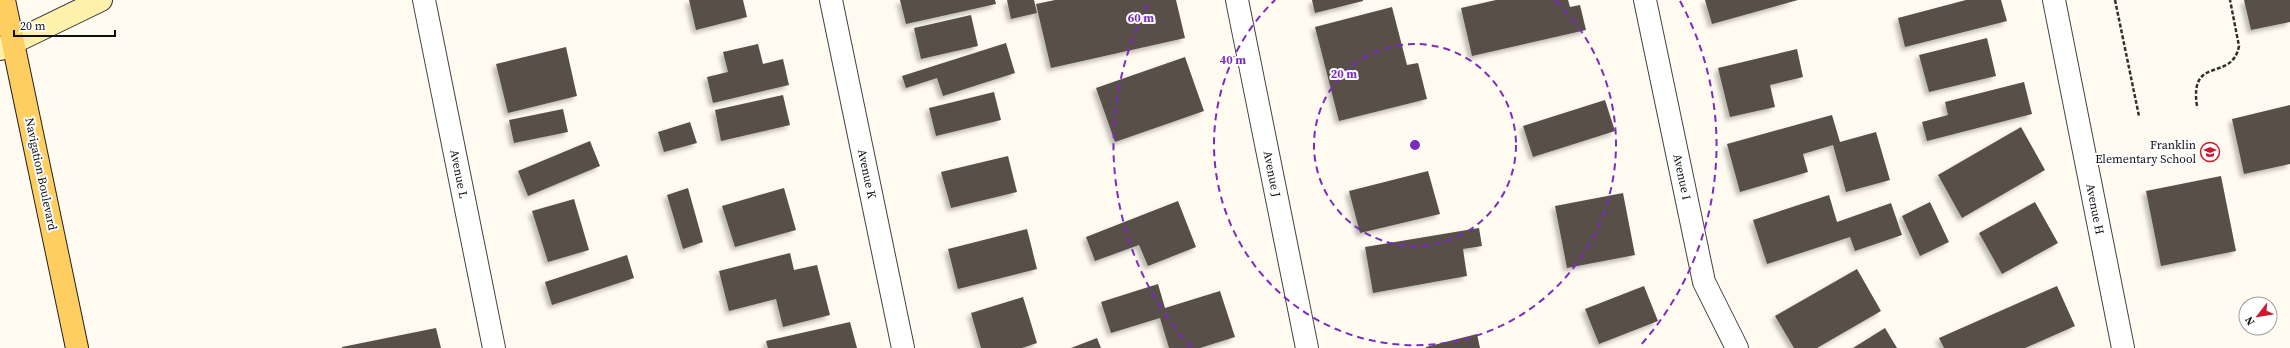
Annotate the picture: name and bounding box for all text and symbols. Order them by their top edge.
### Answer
text: 60 m [1128,10,1154,26]
scale bar [14,12,115,38]
text: 20 m [20,18,46,34]
text: 40 m [1220,52,1246,68]
text: 20 m [1331,66,1357,82]
street label: Navigation Boulevard [21,116,61,232]
place label: Franklin Elementary School [2095,137,2196,167]
centre of rings [1408,138,1422,152]
school or university icon: Franklin Elementary School [2199,141,2221,163]
street label: Avenue L [446,148,472,200]
street label: Avenue K [854,148,880,200]
street label: Avenue J [1260,150,1284,199]
street label: Avenue I [1669,153,1695,201]
street label: Avenue H [2082,182,2108,236]
north arrow [2238,296,2278,336]
text: N [2241,314,2258,328]

